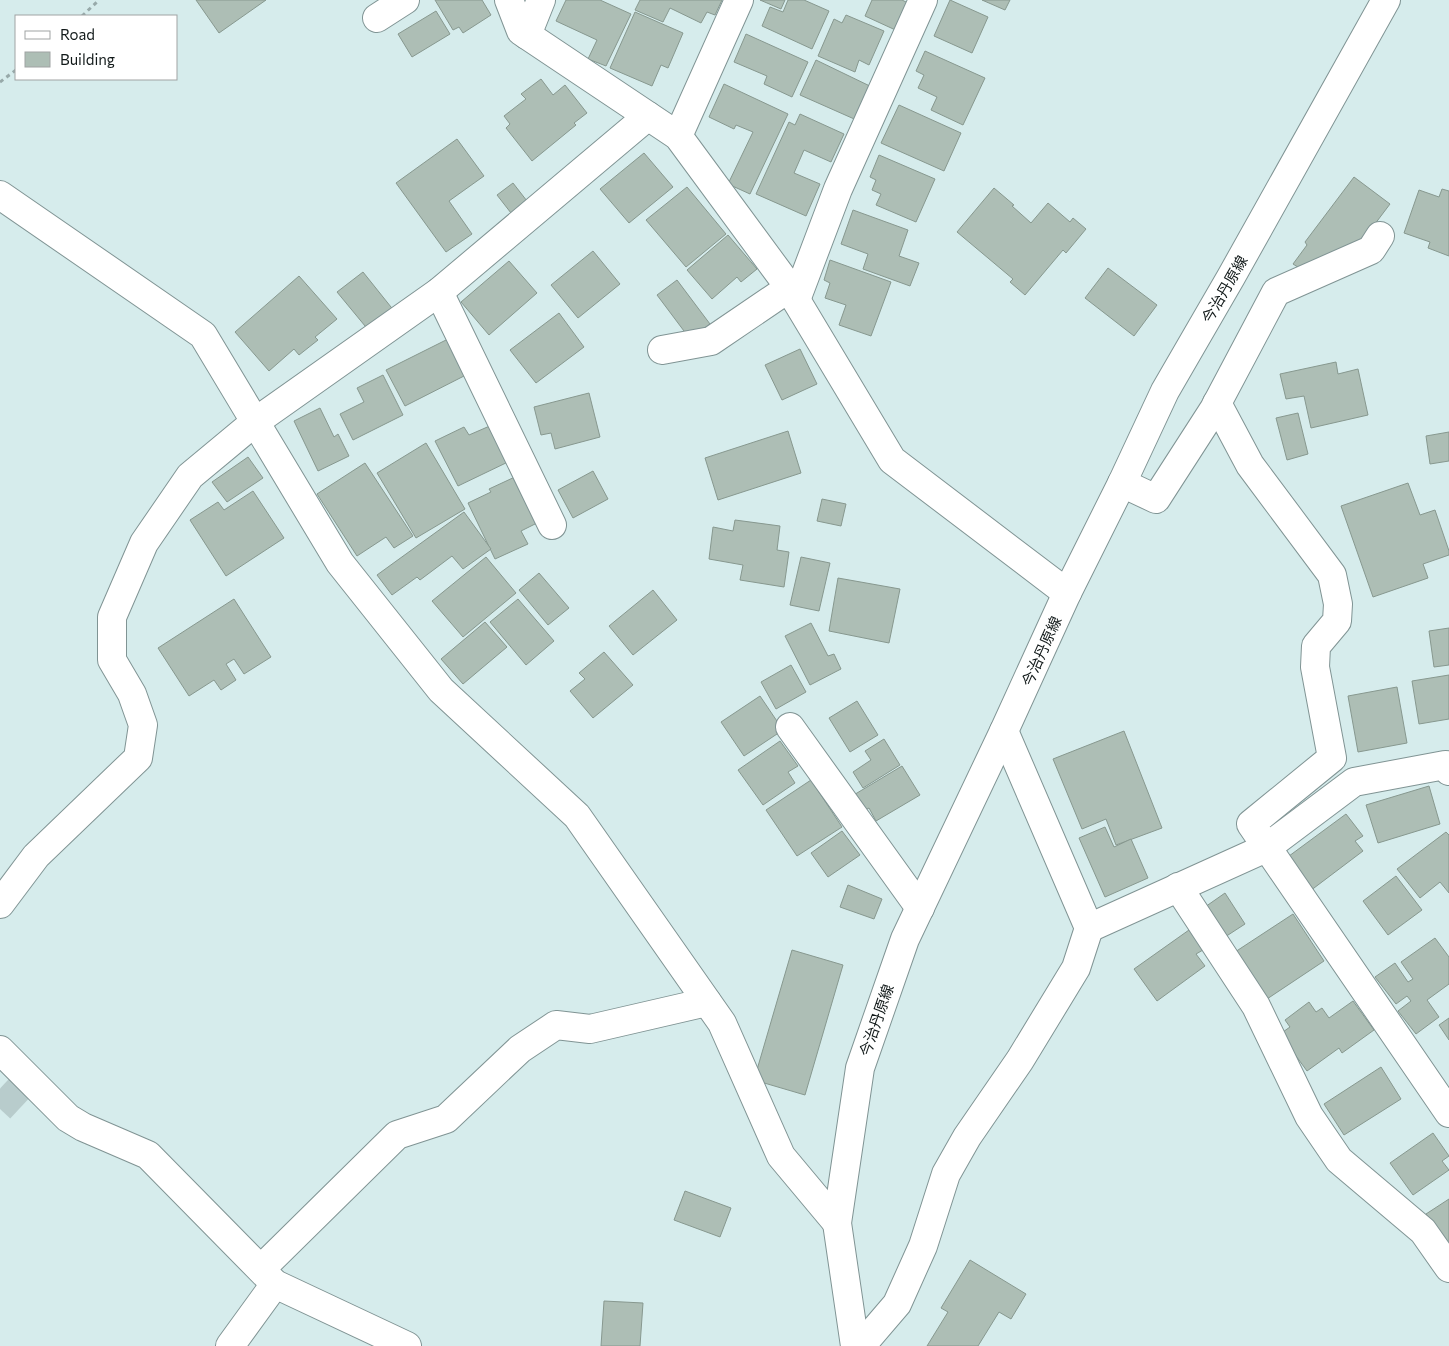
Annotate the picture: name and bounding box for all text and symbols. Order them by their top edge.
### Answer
legend [15,15,178,80]
text: Road [60,25,95,43]
text: Building [60,50,115,68]
street label: 今治丹原線 [1197,252,1251,326]
street label: 今治丹原線 [1018,613,1064,689]
street label: 今治丹原線 [855,982,897,1058]

